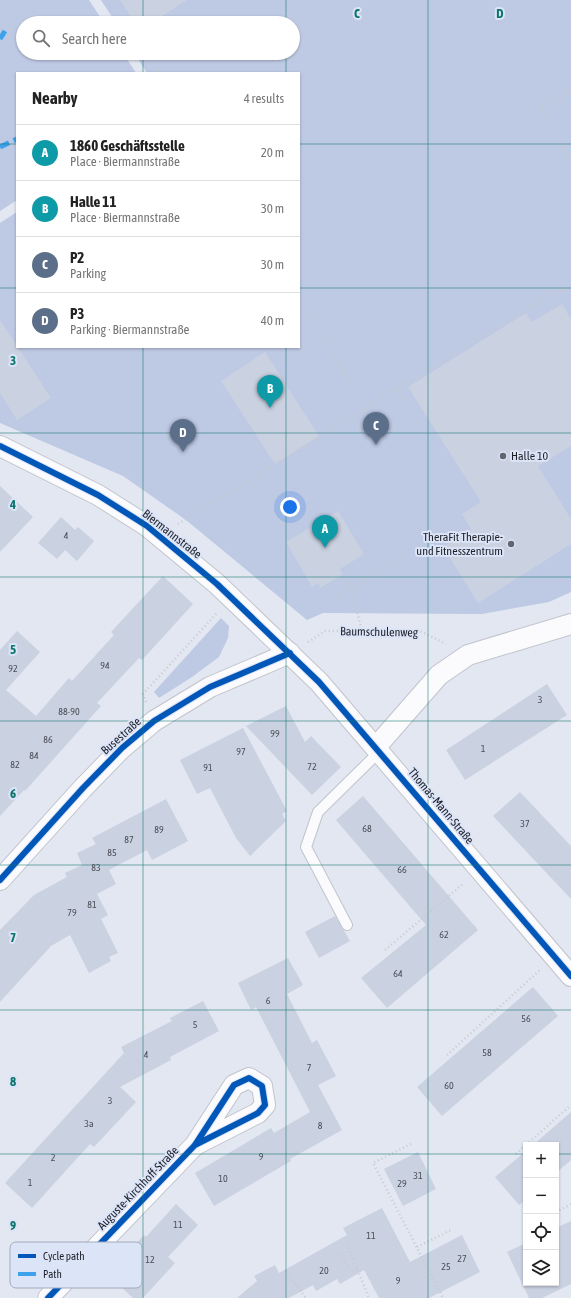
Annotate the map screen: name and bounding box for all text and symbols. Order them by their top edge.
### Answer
text: C [354,6,360,21]
text: D [496,6,504,21]
search box [16,16,300,60]
icon: search [30,27,52,49]
text: Search here [62,30,127,47]
text: Nearby [32,88,78,108]
text: 4 results [244,91,284,106]
text: 1860 Geschäftsstelle [70,137,185,154]
text: A [42,145,48,160]
text: 20 m [261,145,284,160]
text: Place · Biermannstraße [70,154,180,169]
text: Halle 11 [70,193,116,210]
text: B [42,201,48,216]
text: 30 m [261,201,284,216]
text: Place · Biermannstraße [70,210,180,225]
text: P2 [70,249,84,266]
text: C [42,257,48,272]
text: 30 m [261,257,284,272]
text: Parking [70,266,106,281]
text: P3 [70,305,84,322]
text: D [41,313,49,328]
text: 40 m [261,313,284,328]
text: Parking · Biermannstraße [70,322,189,337]
text: 3 [10,353,16,368]
pin: B [257,375,283,408]
pin: C [363,412,389,445]
pin: D [170,419,196,452]
place label: Halle 10 [511,449,549,463]
marker: Halle 10 [498,451,508,461]
text: 4 [9,497,16,512]
your location [280,497,300,517]
street label: Biermannstraße [140,507,204,561]
pin: A [312,515,338,548]
house number: 4 [64,530,69,541]
place label: TheraFit Therapie- und Fitnesszentrum [416,530,503,558]
marker: TheraFit Therapie- und Fitnesszentrum [506,539,516,549]
street label: Baumschulenweg [340,624,419,640]
text: 5 [10,642,16,657]
house number: 94 [100,660,110,671]
house number: 92 [8,663,18,674]
house number: 3 [538,694,543,705]
house number: 88-90 [58,706,80,717]
street label: Busestraße [98,714,144,758]
house number: 99 [270,728,280,739]
house number: 86 [43,734,53,745]
house number: 1 [481,743,486,754]
house number: 97 [236,746,246,757]
house number: 84 [29,750,39,761]
house number: 82 [10,759,20,770]
house number: 72 [307,761,317,772]
house number: 91 [203,762,213,773]
street label: Thomas-Mann-Straße [405,765,477,847]
text: 6 [10,786,16,801]
house number: 37 [520,818,530,829]
house number: 68 [362,823,372,834]
house number: 89 [154,824,164,835]
house number: 87 [124,834,134,845]
house number: 85 [107,847,117,858]
house number: 83 [91,862,101,873]
house number: 66 [397,864,407,875]
house number: 81 [87,899,97,910]
house number: 79 [67,907,77,918]
house number: 62 [439,929,449,940]
text: 7 [10,930,16,945]
house number: 64 [393,968,403,979]
house number: 6 [266,995,271,1006]
house number: 56 [521,1013,531,1024]
house number: 5 [193,1019,198,1030]
house number: 58 [482,1047,492,1058]
house number: 4 [144,1049,149,1060]
house number: 7 [307,1062,312,1073]
text: 8 [10,1074,16,1089]
house number: 60 [444,1080,454,1091]
house number: 3 [108,1095,113,1106]
house number: 3a [84,1118,94,1129]
house number: 8 [318,1120,323,1131]
map controls [523,1142,559,1286]
button: + [523,1142,559,1178]
street label: Auguste-Kirchhoff-Straße [95,1143,181,1233]
house number: 9 [259,1151,264,1162]
house number: 2 [51,1152,56,1163]
house number: 31 [413,1170,423,1181]
house number: 10 [218,1173,228,1184]
house number: 1 [28,1177,33,1188]
house number: 29 [397,1178,407,1189]
button: − [523,1178,559,1214]
button: locate [523,1214,559,1250]
text: 9 [10,1218,16,1233]
house number: 11 [173,1219,183,1230]
house number: 11 [366,1230,376,1241]
legend [10,1242,142,1288]
text: Cycle path [43,1250,85,1262]
button: layers [523,1250,559,1286]
house number: 27 [457,1253,467,1264]
house number: 12 [145,1254,155,1265]
house number: 25 [441,1261,451,1272]
house number: 20 [319,1265,329,1276]
text: Path [43,1268,62,1280]
house number: 9 [396,1275,401,1286]

